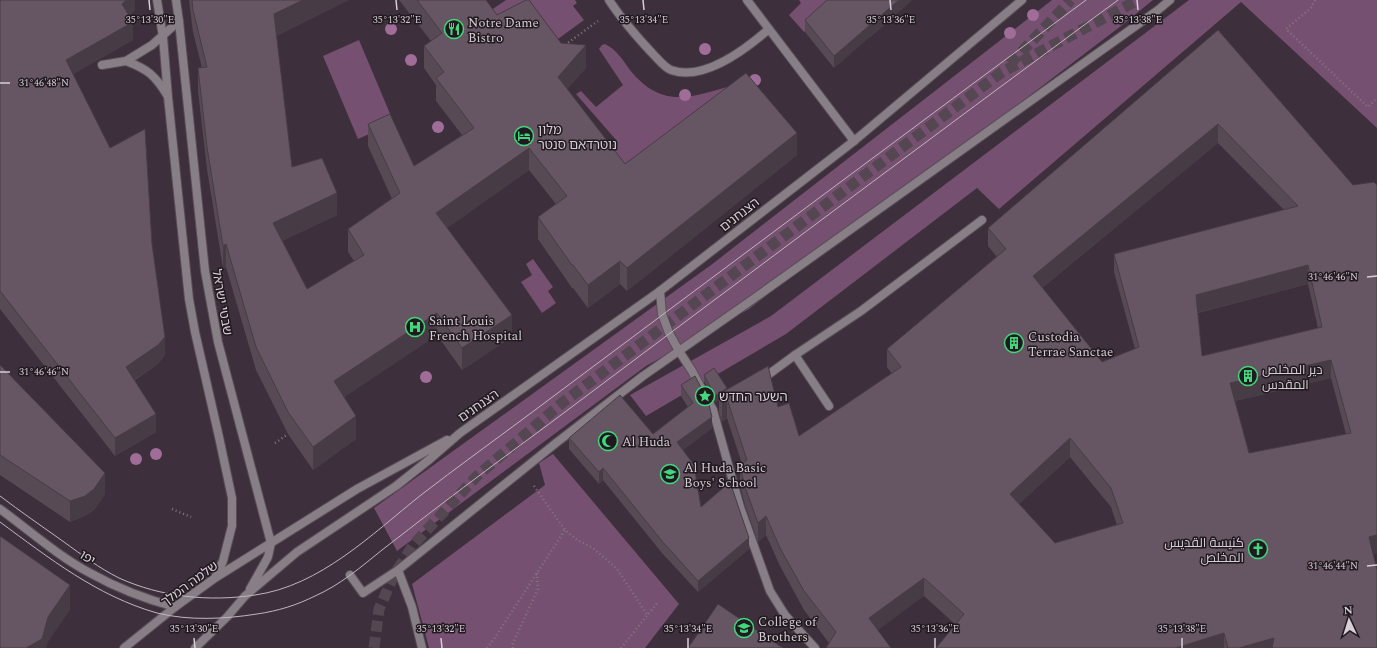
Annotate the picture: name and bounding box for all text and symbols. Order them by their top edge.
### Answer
text: 35°13'30"E [126,12,174,28]
text: 35°13'32"E [373,12,421,28]
text: 35°13'34"E [620,12,668,28]
text: 35°13'36"E [867,12,915,28]
text: 35°13'38"E [1114,12,1162,28]
place label: Notre Dame Bistro [468,13,539,48]
restaurant icon: Notre Dame Bistro [443,18,465,40]
text: 31°46'48"N [19,75,69,91]
place label: מלון נוטרדאם סנטר [538,120,617,155]
hotel icon: מלון נוטרדאם סנטר [513,125,535,147]
street label: הצנחנים [715,193,764,237]
street label: שבטי ישראל [206,267,238,337]
text: 31°46'46"N [1308,269,1358,285]
place label: Saint Louis French Hospital [429,311,522,346]
hospital icon: Saint Louis French Hospital [404,316,426,338]
place label: Custodia Terrae Sanctae [1028,327,1113,362]
building icon: Custodia Terrae Sanctae [1003,332,1025,354]
place label: دير المخلص المقدس [1262,360,1323,395]
text: 31°46'46"N [19,364,69,380]
building icon: دير المخلص المقدس [1237,365,1259,387]
street label: הצנחנים [454,384,503,427]
place icon: השער החדש [694,385,716,407]
place label: השער החדש [719,387,788,407]
mosque icon: Al Huda [597,430,619,452]
place label: Al Huda [622,432,671,452]
place label: Al Huda Basic Boys' School [684,458,766,493]
school or university icon: Al Huda Basic Boys' School [659,463,681,485]
place label: كنيسة القديس المخلص [1164,533,1244,568]
church icon: كنيسة القديس المخلص [1247,538,1269,560]
street label: יפו [76,545,99,570]
street label: שלמה המלך [157,556,222,611]
text: 31°46'44"N [1308,558,1358,574]
north arrow [1329,600,1369,640]
text: N [1343,602,1353,619]
place label: College of Brothers [758,612,818,647]
school or university icon: College of Brothers [733,617,755,639]
text: 35°13'30"E [170,621,218,637]
text: 35°13'32"E [417,621,465,637]
text: 35°13'34"E [664,621,712,637]
text: 35°13'36"E [911,621,959,637]
text: 35°13'38"E [1158,621,1206,637]

